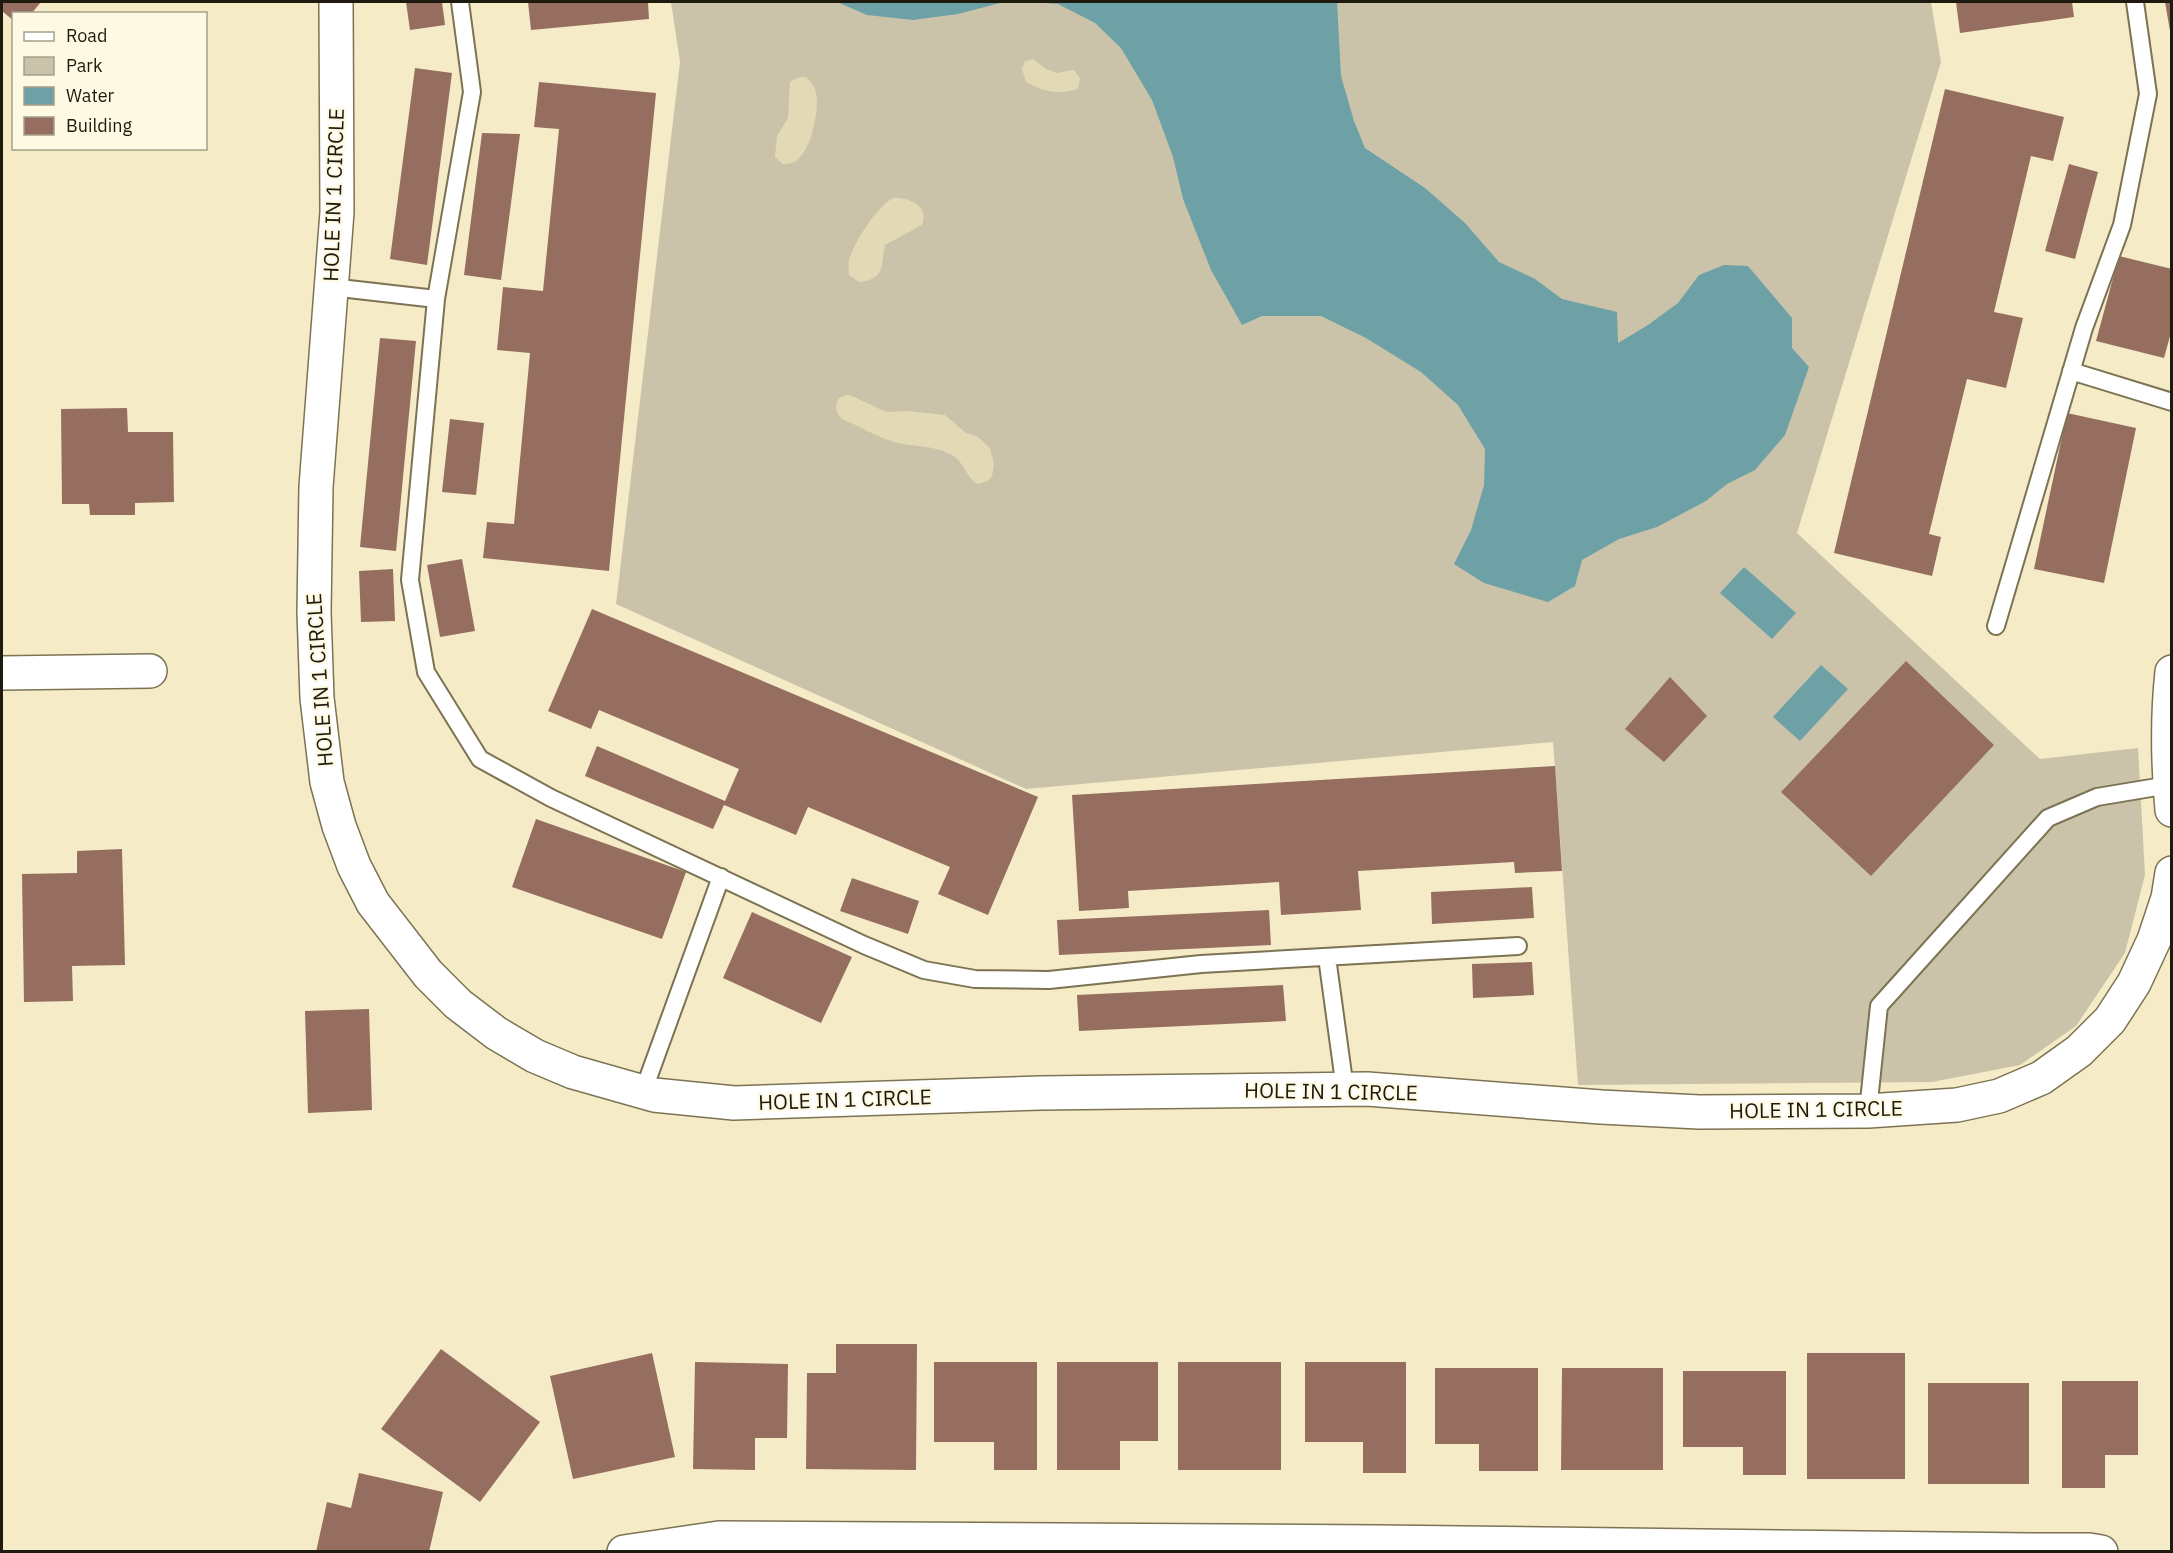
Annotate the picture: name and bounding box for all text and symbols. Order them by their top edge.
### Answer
legend [12,12,207,150]
text: Road [66,24,107,47]
text: Park [66,54,103,77]
text: Water [66,84,115,107]
street label: HOLE IN 1 CIRCLE [316,108,350,282]
text: Building [66,114,133,137]
street label: HOLE IN 1 CIRCLE [299,592,339,768]
street label: HOLE IN 1 CIRCLE [1244,1075,1418,1107]
street label: HOLE IN 1 CIRCLE [758,1082,932,1116]
street label: HOLE IN 1 CIRCLE [1729,1093,1903,1125]

